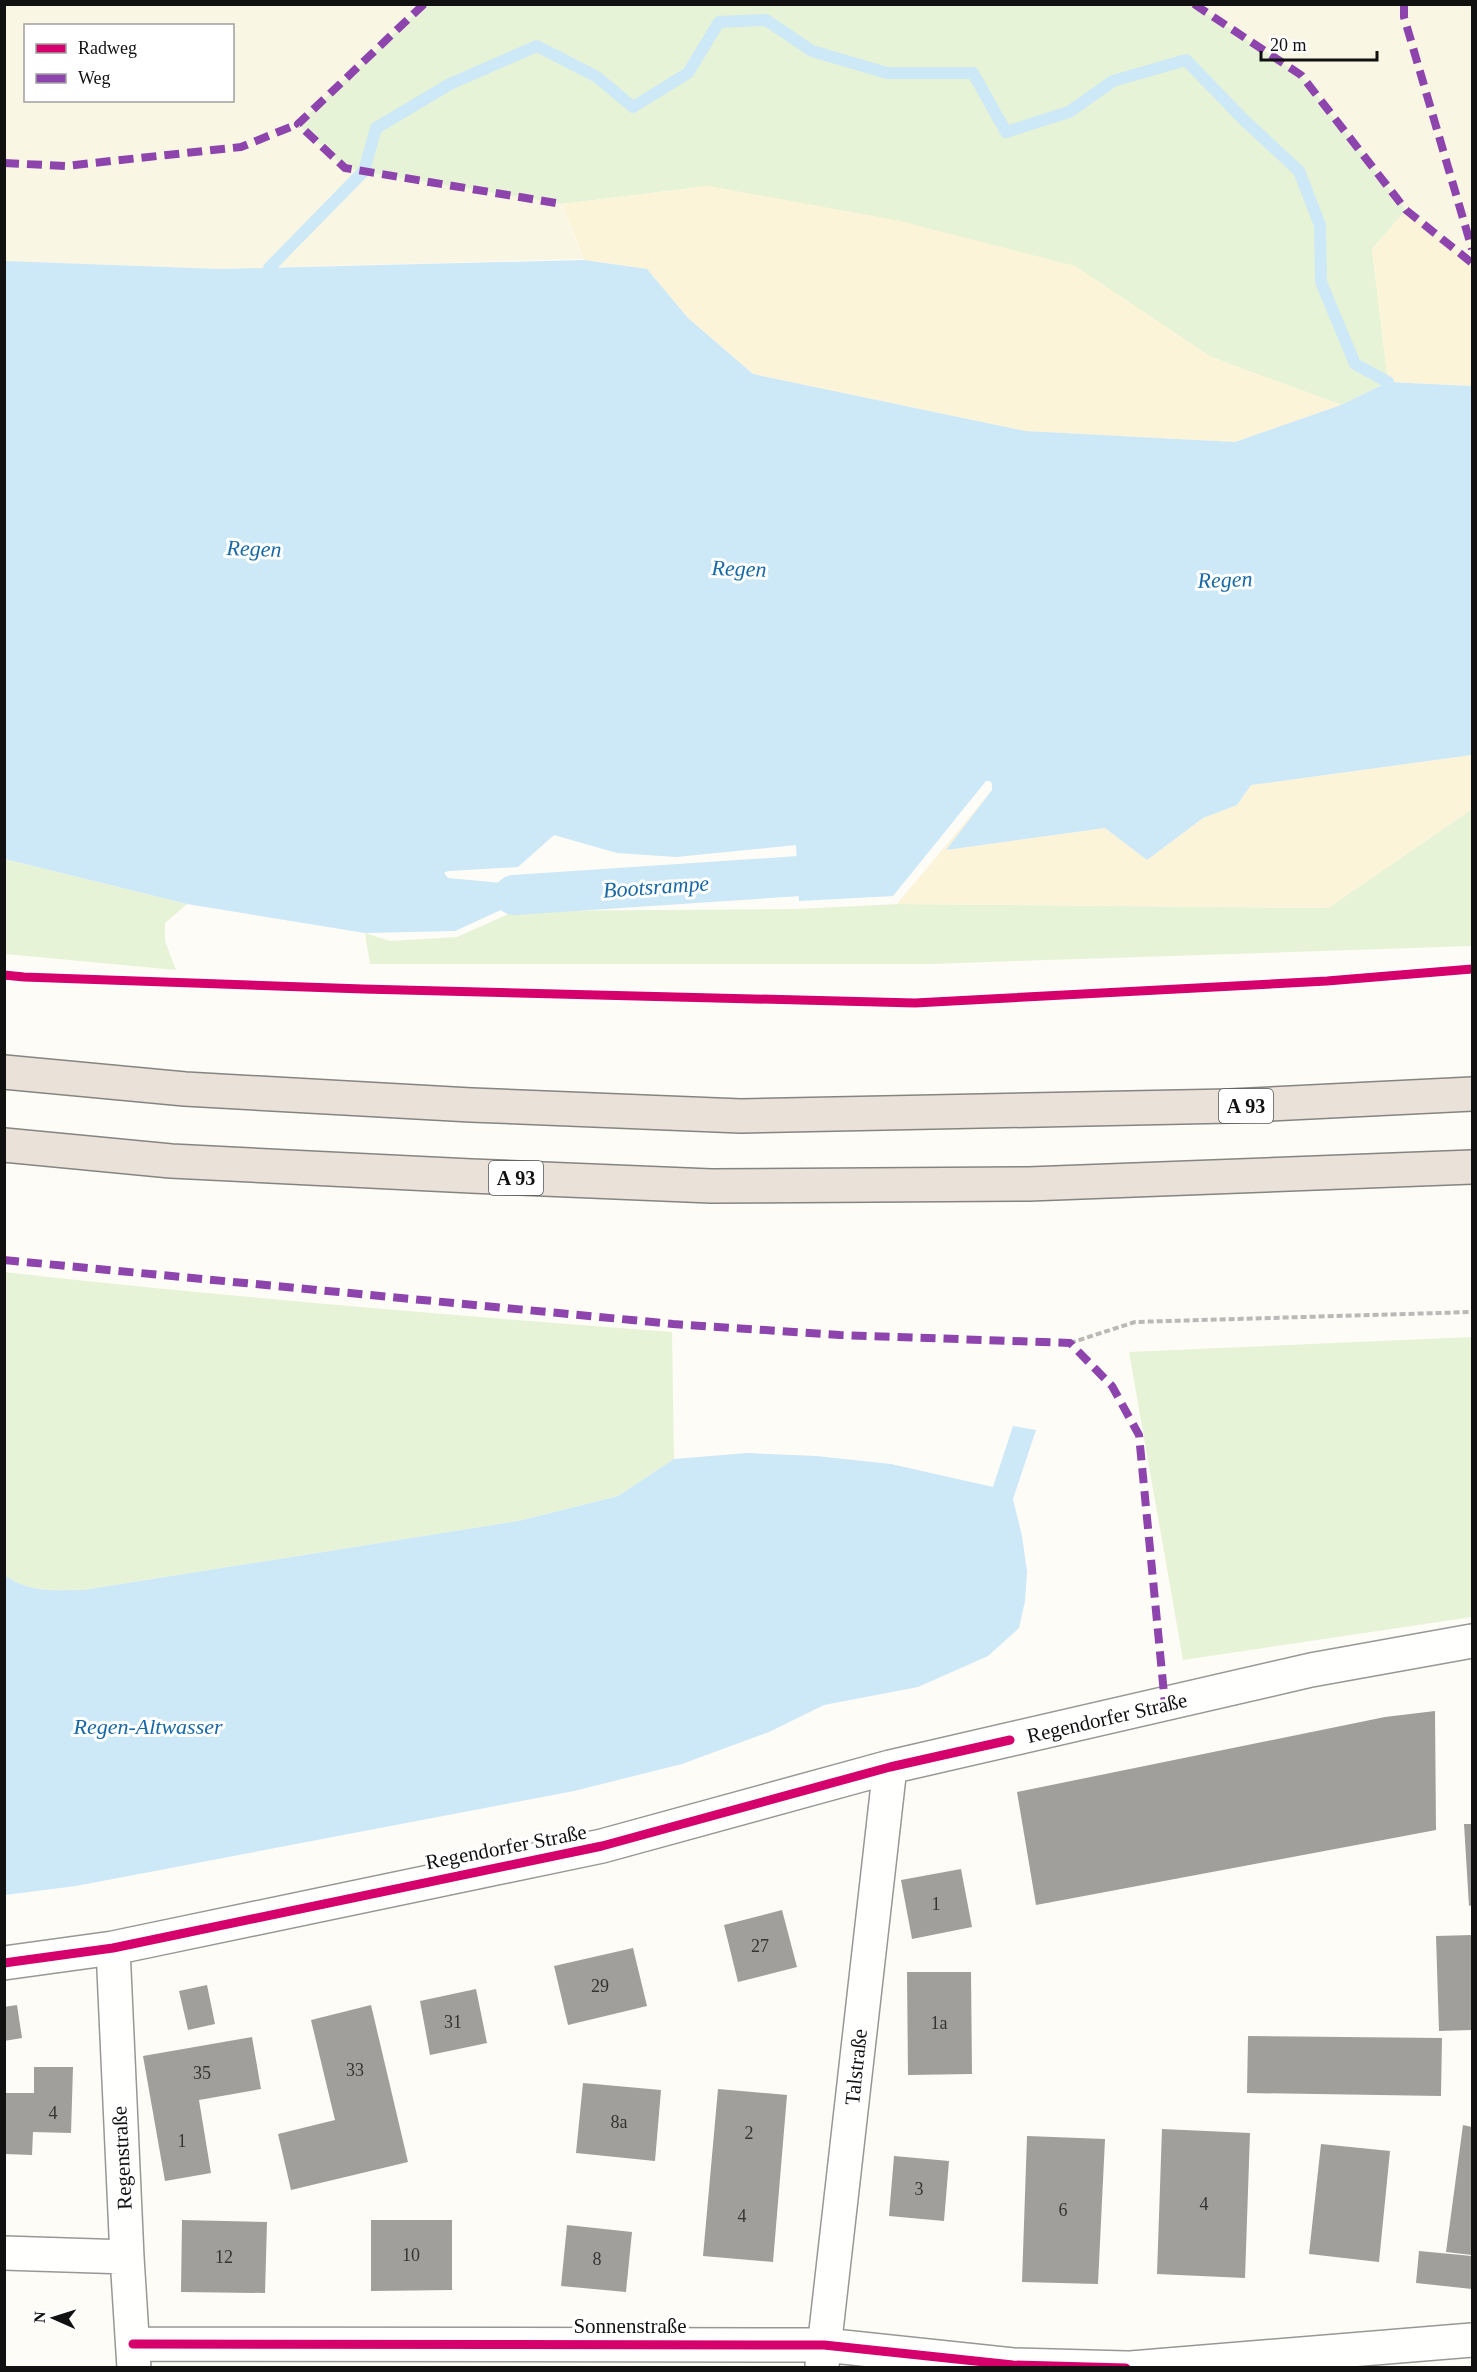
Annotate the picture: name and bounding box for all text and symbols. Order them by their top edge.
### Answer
legend [24,24,234,102]
scale bar [1261,24,1376,62]
text: 20 m [1270,35,1307,55]
text: Radweg [78,38,137,58]
text: Weg [78,68,111,88]
water label: Regen [225,535,282,562]
water label: Regen [710,555,767,582]
water label: Regen [1196,566,1253,593]
water label: Bootsrampe [602,870,710,903]
road number: A 93 [1219,1089,1273,1123]
road number: A 93 [489,1161,543,1195]
street label: Regendorfer Straße [1024,1688,1190,1748]
water label: Regen-Altwasser [72,1714,223,1739]
street label: Regendorfer Straße [423,1820,589,1874]
house number: 1 [932,1894,941,1914]
house number: 27 [751,1936,769,1956]
house number: 29 [591,1976,609,1996]
house number: 31 [444,2012,462,2032]
house number: 1a [931,2013,948,2033]
street label: Talstraße [840,2028,872,2106]
house number: 33 [346,2060,364,2080]
house number: 35 [193,2063,211,2083]
house number: 4 [49,2103,58,2123]
street label: Regenstraße [107,2106,137,2210]
house number: 8a [611,2112,628,2132]
house number: 2 [745,2123,754,2143]
house number: 1 [178,2131,187,2151]
house number: 3 [915,2179,924,2199]
house number: 4 [1200,2194,1209,2214]
house number: 6 [1059,2200,1068,2220]
house number: 4 [738,2206,747,2226]
house number: 10 [402,2245,420,2265]
house number: 12 [215,2247,233,2267]
house number: 8 [593,2249,602,2269]
north arrow [24,2288,84,2348]
text: N [31,2311,48,2323]
street label: Sonnenstraße [573,2314,687,2338]

